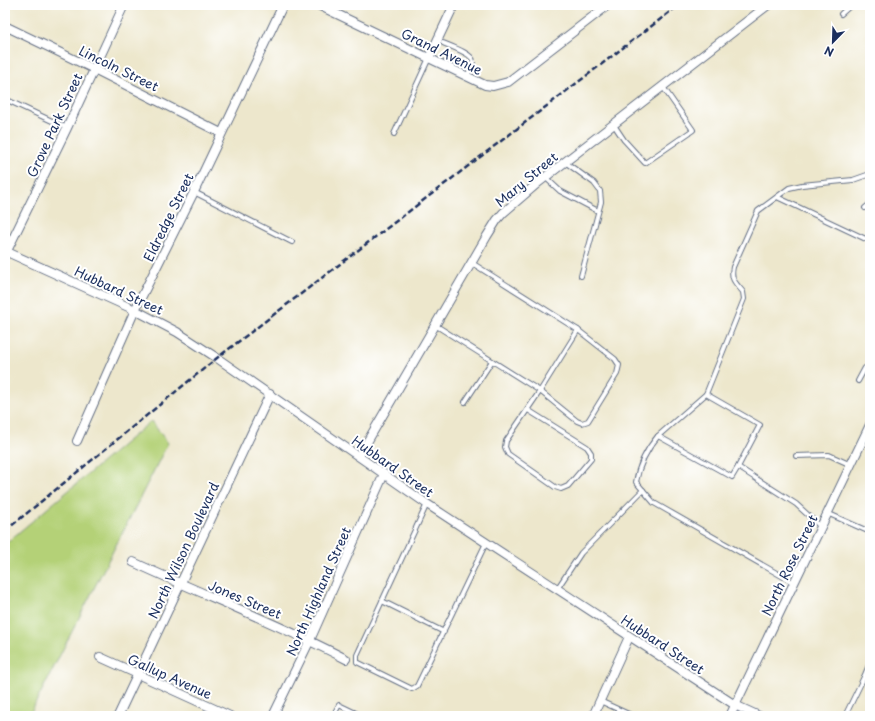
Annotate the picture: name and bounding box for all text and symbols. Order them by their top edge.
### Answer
north arrow [813,22,853,62]
street label: Grand Avenue [398,23,486,79]
street label: Lincoln Street [76,41,162,95]
text: N [821,42,836,61]
street label: Grove Park Street [22,70,86,180]
street label: Mary Street [491,147,561,211]
street label: Eldredge Street [138,170,198,264]
street label: Hubbard Street [71,261,167,319]
street label: Hubbard Street [348,431,438,501]
street label: North Wilson Boulevard [143,479,223,621]
street label: North Rose Street [756,511,822,619]
street label: North Highland Street [281,523,355,659]
street label: Jones Street [205,575,285,623]
street label: Hubbard Street [618,610,708,678]
street label: Gallup Avenue [125,649,215,703]

